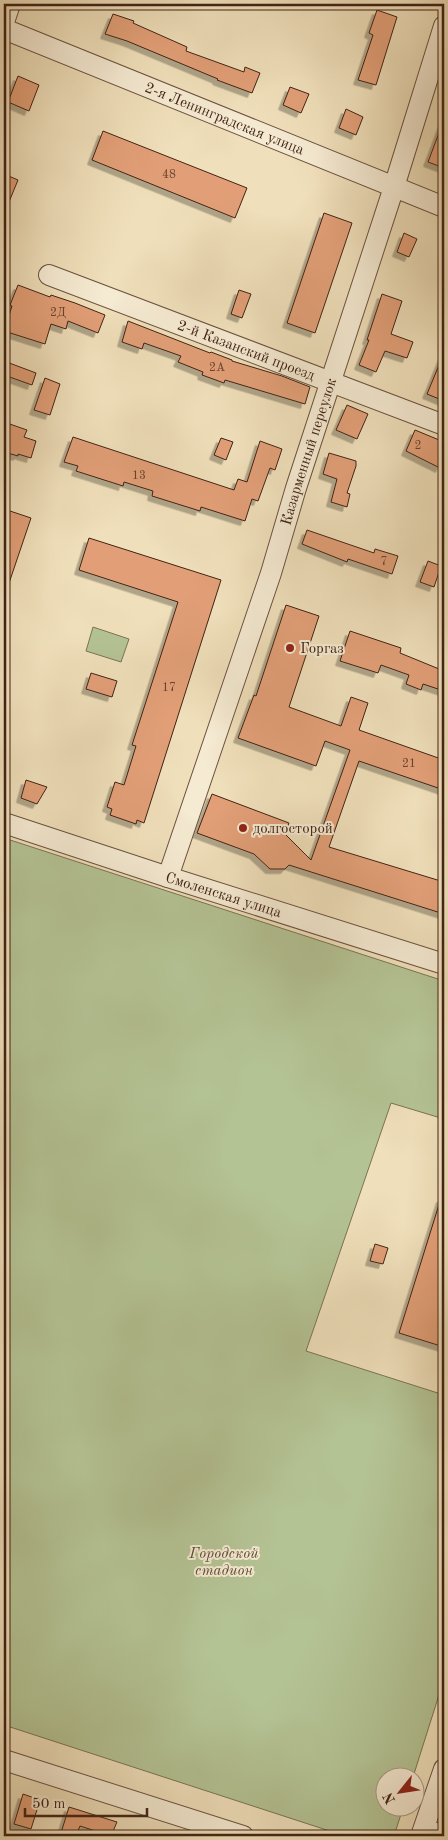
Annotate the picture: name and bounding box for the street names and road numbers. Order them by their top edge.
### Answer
street label: 2-я Ленинградская улица [142,81,306,159]
street label: 2-й Казанский проезд [175,318,317,384]
street label: Казарменный переулок [279,376,340,527]
street label: Смоленская улица [163,871,284,921]

